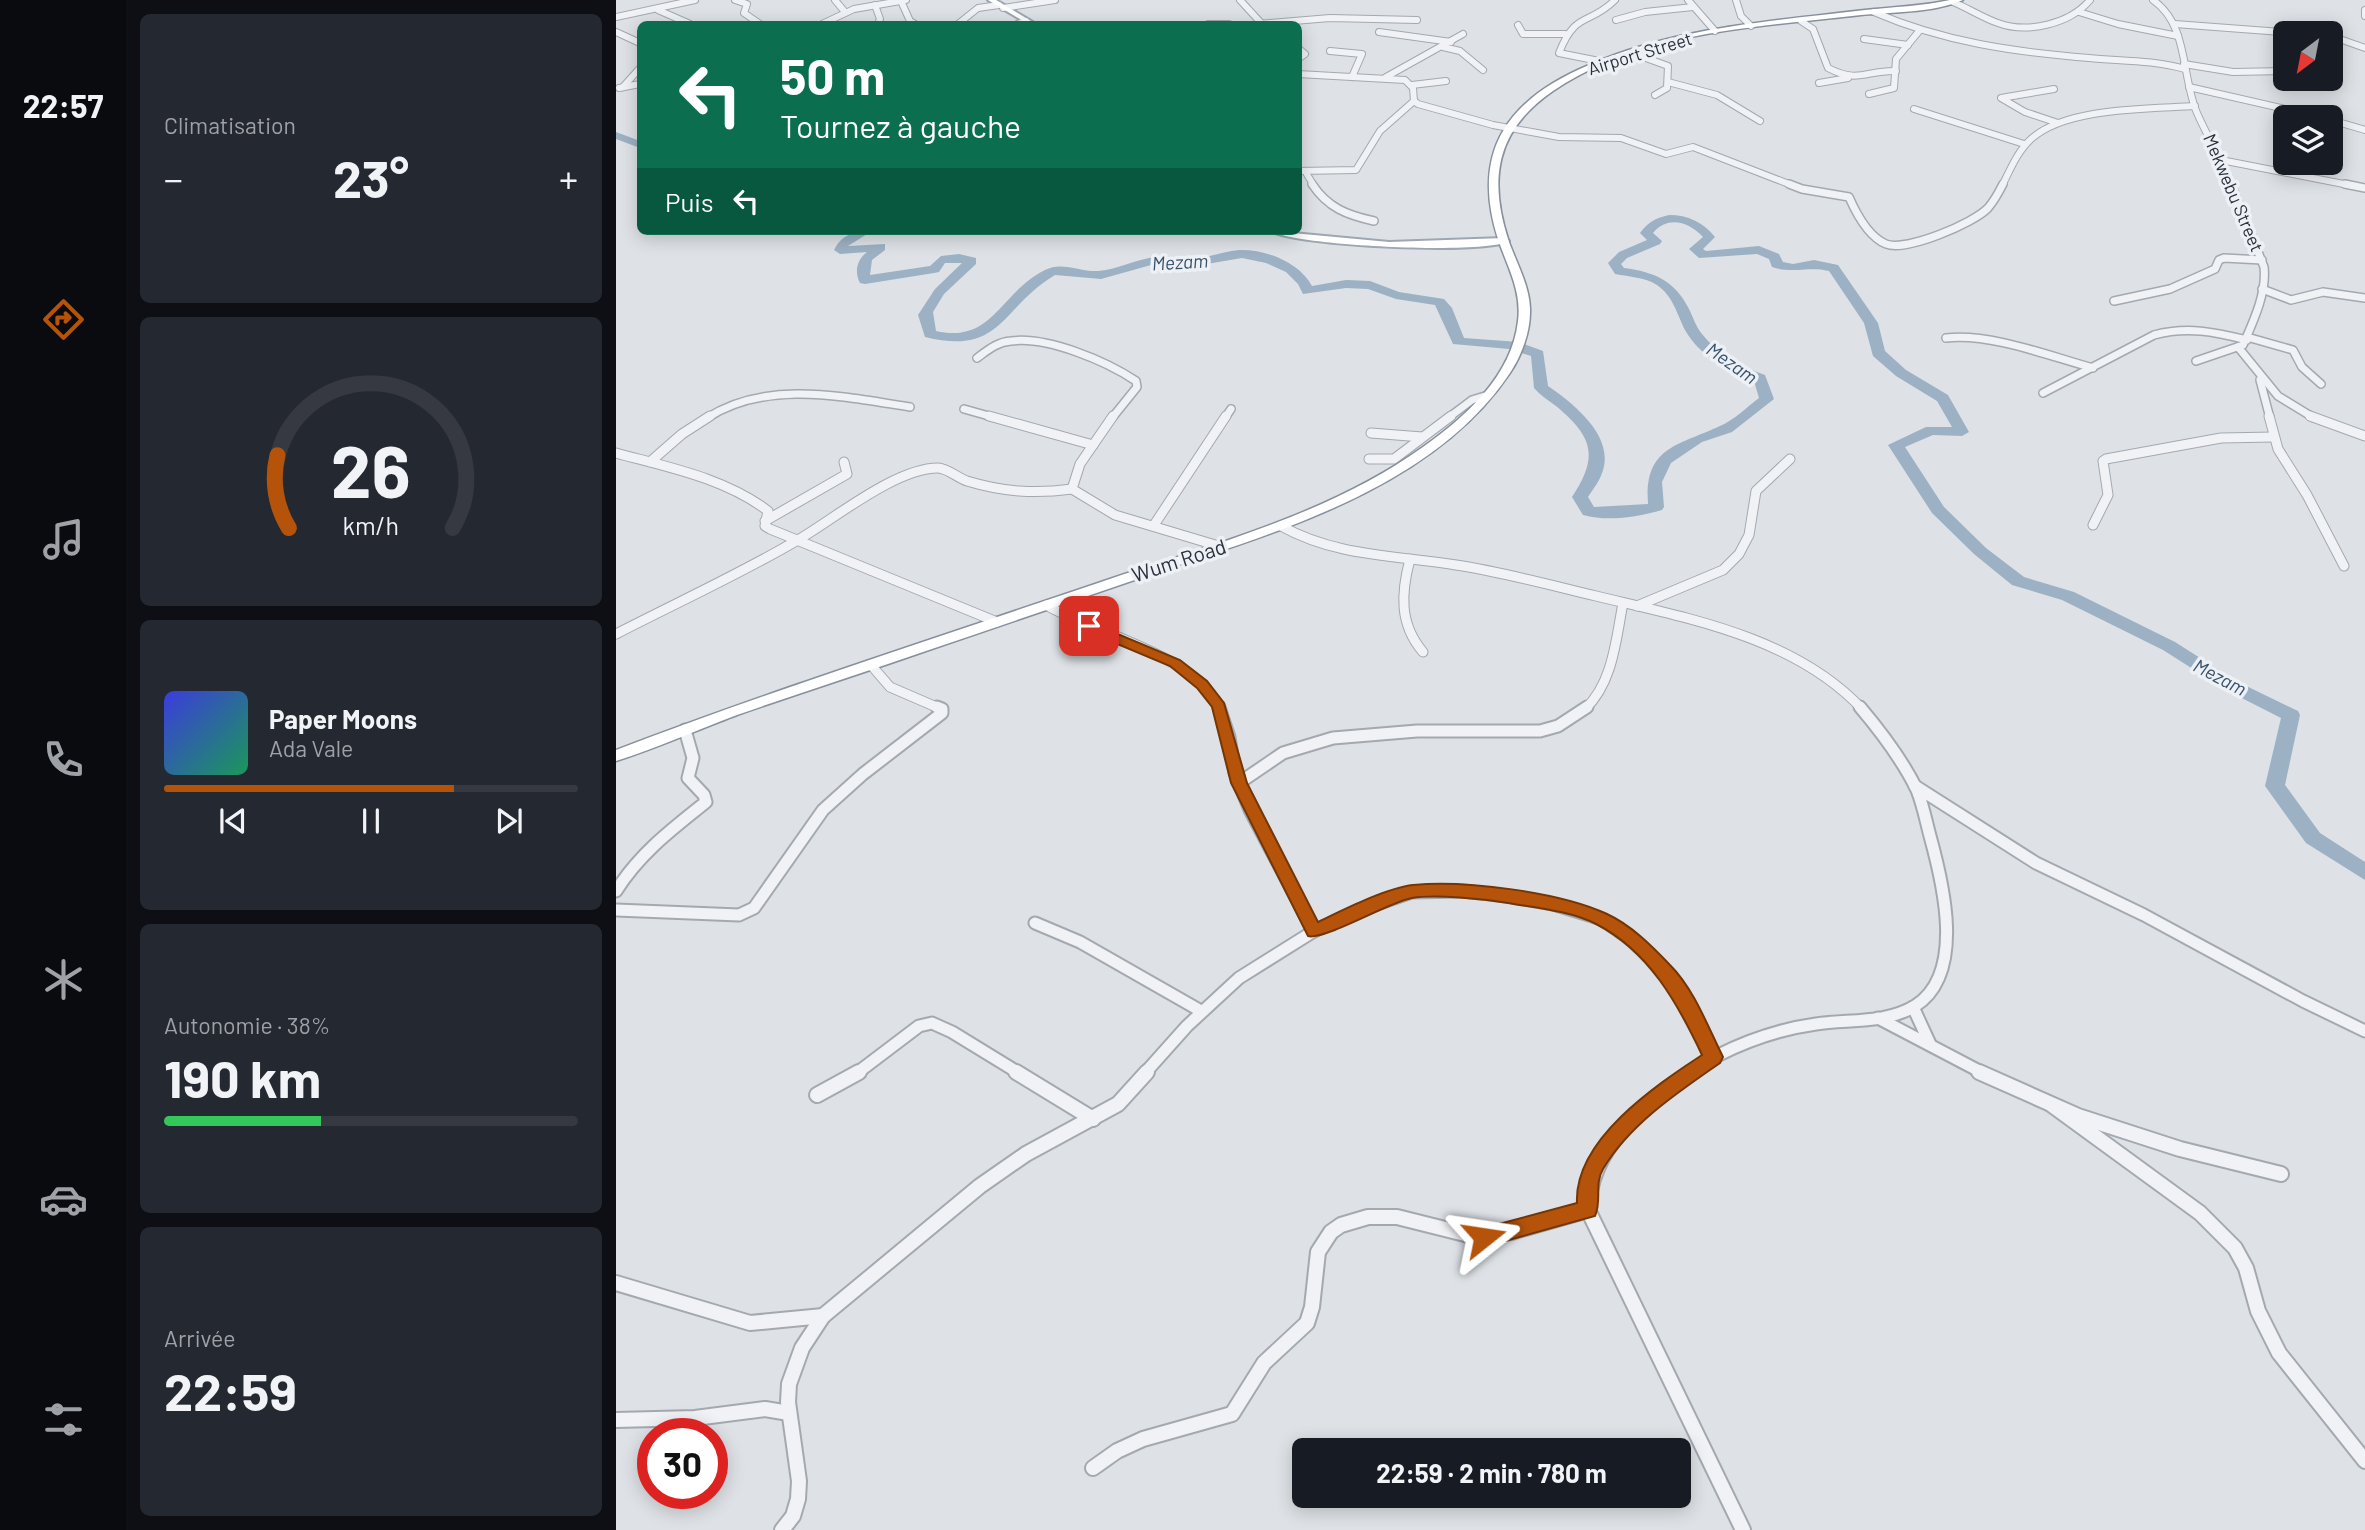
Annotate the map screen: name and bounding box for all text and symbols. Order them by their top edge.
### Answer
north arrow [2273,21,2343,91]
map controls [2273,21,2343,175]
street label: Airport Street [1585,27,1694,79]
text: 50 m [780,46,885,105]
icon: left [665,49,756,140]
text: 22:57 [23,86,103,124]
button: layers [2273,105,2343,175]
text: Tournez à gauche [780,106,1021,144]
text: Climatisation [164,111,296,139]
street label: Mekwebu Street [2199,130,2269,255]
text: 23° [333,146,409,208]
text: − [164,155,183,201]
text: + [559,155,578,201]
icon: left [727,182,765,220]
text: Puis [665,186,713,217]
water label: Mezam [1151,249,1209,274]
icon: directions [39,295,88,344]
water label: Mezam [1703,337,1762,388]
text: 26 [331,425,411,513]
text: km/h [343,510,399,540]
icon: music [39,515,88,564]
street label: Wum Road [1128,533,1229,587]
pin [1059,596,1119,656]
icon: arrive [1070,607,1108,645]
water label: Mezam [2190,653,2251,700]
text: Paper Moons [269,703,417,734]
text: Ada Vale [269,734,353,762]
icon: phone [39,735,88,784]
icon: previous [214,802,252,840]
icon: pause [352,802,390,840]
icon: next [490,802,528,840]
icon: climate [39,955,88,1004]
text: Autonomie · 38% [164,1011,330,1039]
text: 190 km [164,1046,321,1108]
icon: car [39,1175,88,1224]
position arrow [1447,1200,1521,1274]
text: Arrivée [164,1324,236,1352]
text: 22:59 [164,1359,297,1421]
icon: filters [39,1395,88,1444]
speed limit sign: 30 [637,1418,728,1509]
text: 22:59 · 2 min · 780 m [1376,1457,1607,1488]

